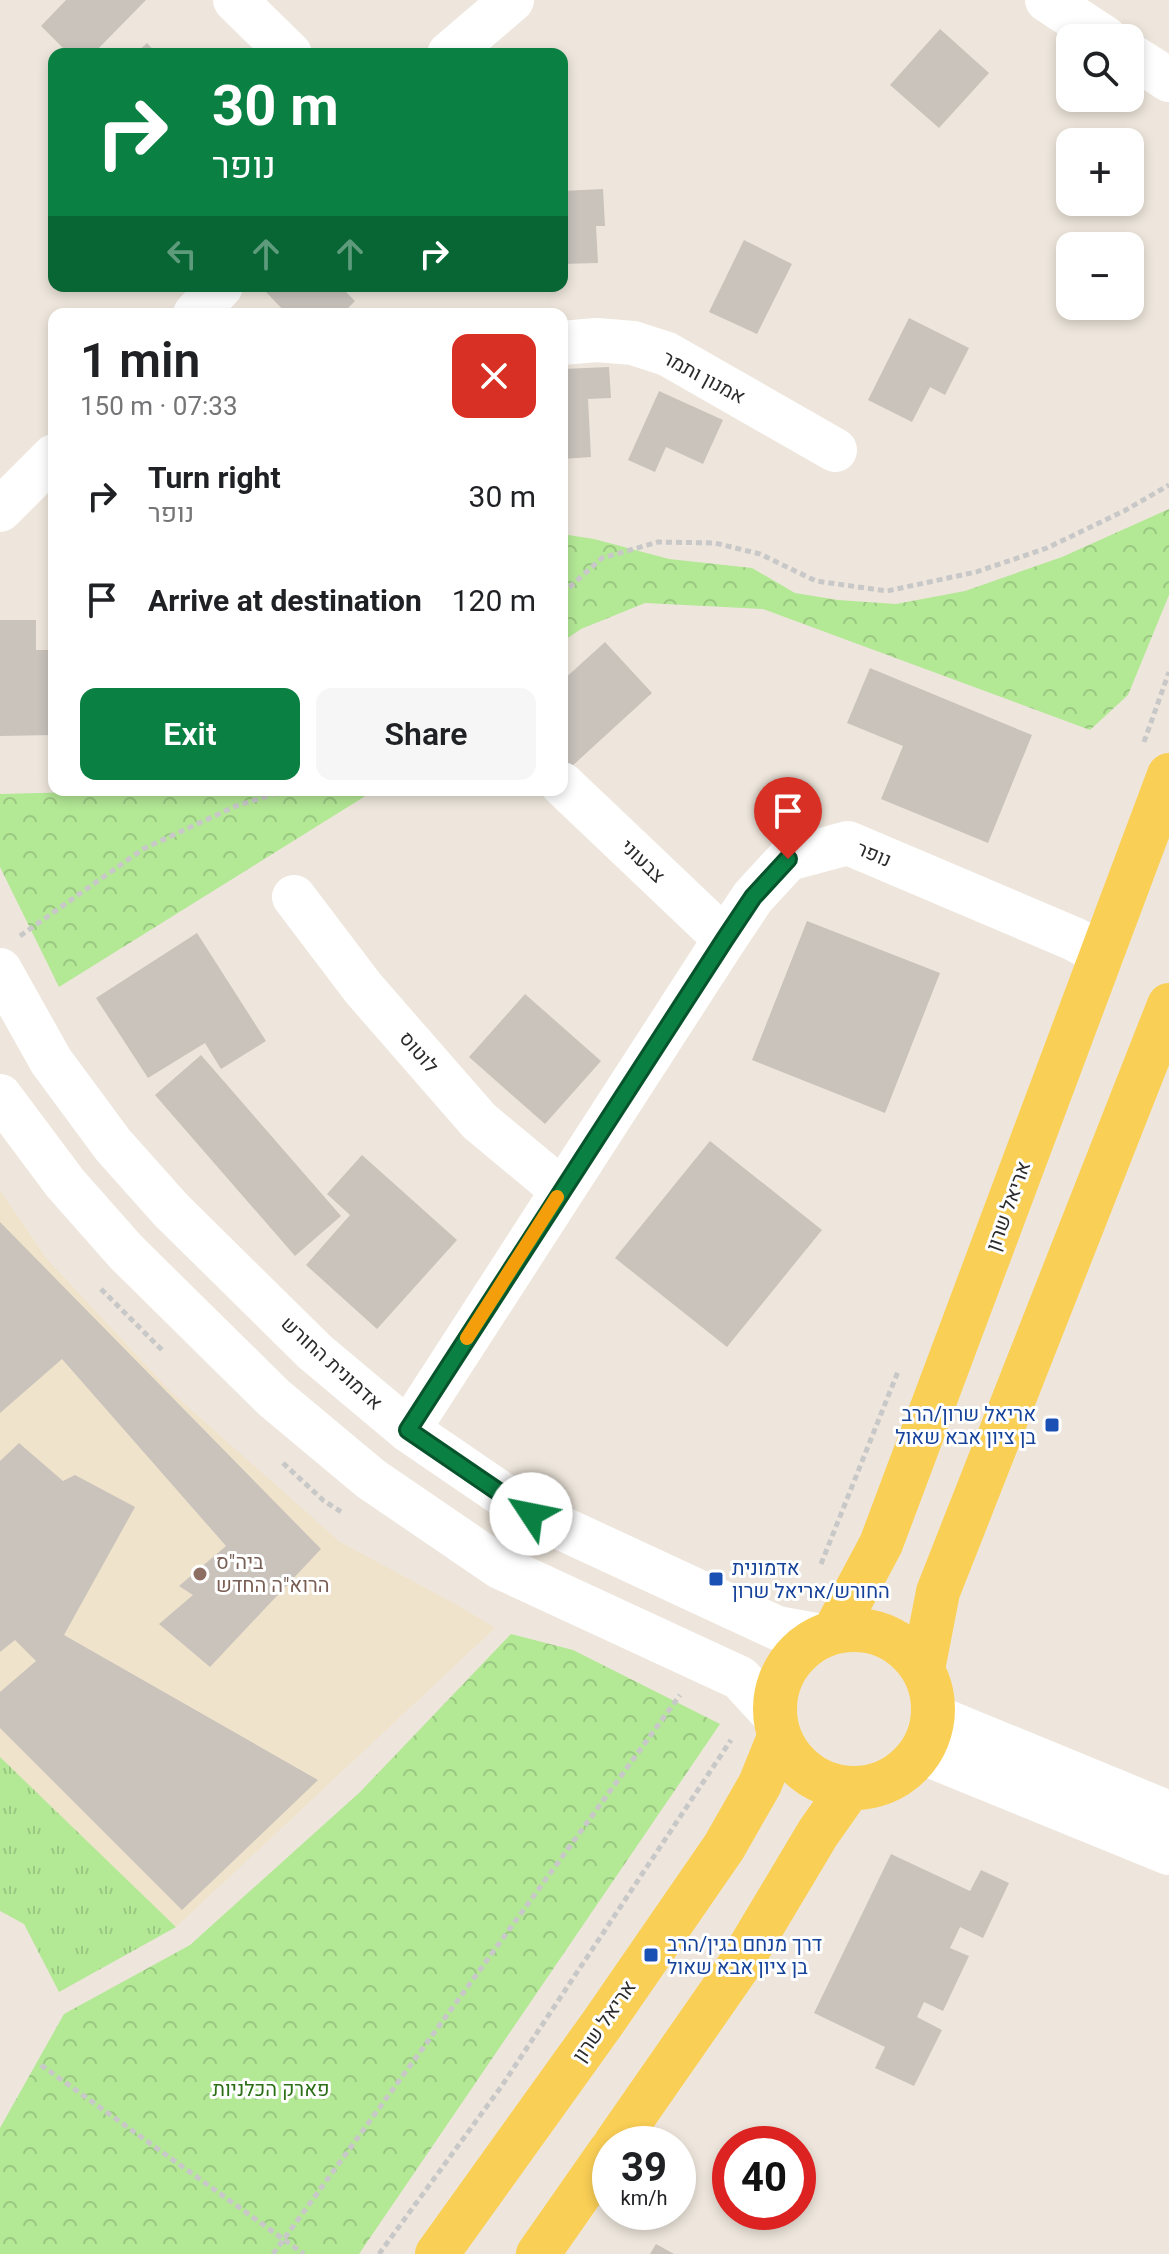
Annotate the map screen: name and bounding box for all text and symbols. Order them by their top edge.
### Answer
map controls [1056,24,1144,320]
button: search [1056,24,1144,112]
text: 30 m [212,73,339,139]
icon: right [80,80,184,184]
button: + [1056,128,1144,216]
text: נופר [212,145,276,187]
icon: left [160,232,204,276]
icon: ahead [244,232,288,276]
icon: ahead [328,232,372,276]
icon: right [412,232,456,276]
button: − [1056,232,1144,320]
text: 1 min [80,332,200,389]
button: close [452,334,536,418]
street label: אמנון ותמר [659,345,749,409]
text: 150 m · 07:33 [80,391,238,421]
text: Turn right [148,460,281,495]
icon: right [80,474,124,518]
text: 30 m [469,479,536,514]
text: נופר [148,498,194,528]
icon: arrive [80,578,124,622]
text: Arrive at destination [148,583,422,618]
text: 120 m [452,583,536,618]
button: Exit [80,688,300,780]
button: Share [316,688,536,780]
pin [754,777,822,859]
icon: arrive [766,789,810,833]
street label: צבעוני [616,834,670,888]
street label: נופר [853,836,895,872]
street label: לוטוס [394,1026,444,1078]
street label: אריאל שרון [981,1158,1035,1254]
street label: אדמונית החורש [276,1311,388,1415]
place label: אריאל שרון/הרב בן ציון אבא שאול [895,1402,1036,1449]
marker: אריאל שרון/הרב בן ציון אבא שאול [1043,1416,1061,1434]
position arrow [489,1472,573,1556]
place label: ביה"ס הרוא"ה החדש [216,1550,330,1597]
place label: אדמונית החורש/אריאל שרון [732,1556,890,1603]
marker: ביה"ס הרוא"ה החדש [191,1565,209,1583]
marker: אדמונית החורש/אריאל שרון [707,1570,725,1588]
place label: דרך מנחם בגין/הרב בן ציון אבא שאול [667,1932,822,1979]
marker: דרך מנחם בגין/הרב בן ציון אבא שאול [642,1946,660,1964]
street label: אריאל שרון [567,1976,641,2066]
park label: פארק הכלניות [212,2077,330,2101]
speed limit sign: 40 [712,2126,816,2230]
text: 39 [621,2144,667,2191]
text: km/h [621,2186,667,2210]

